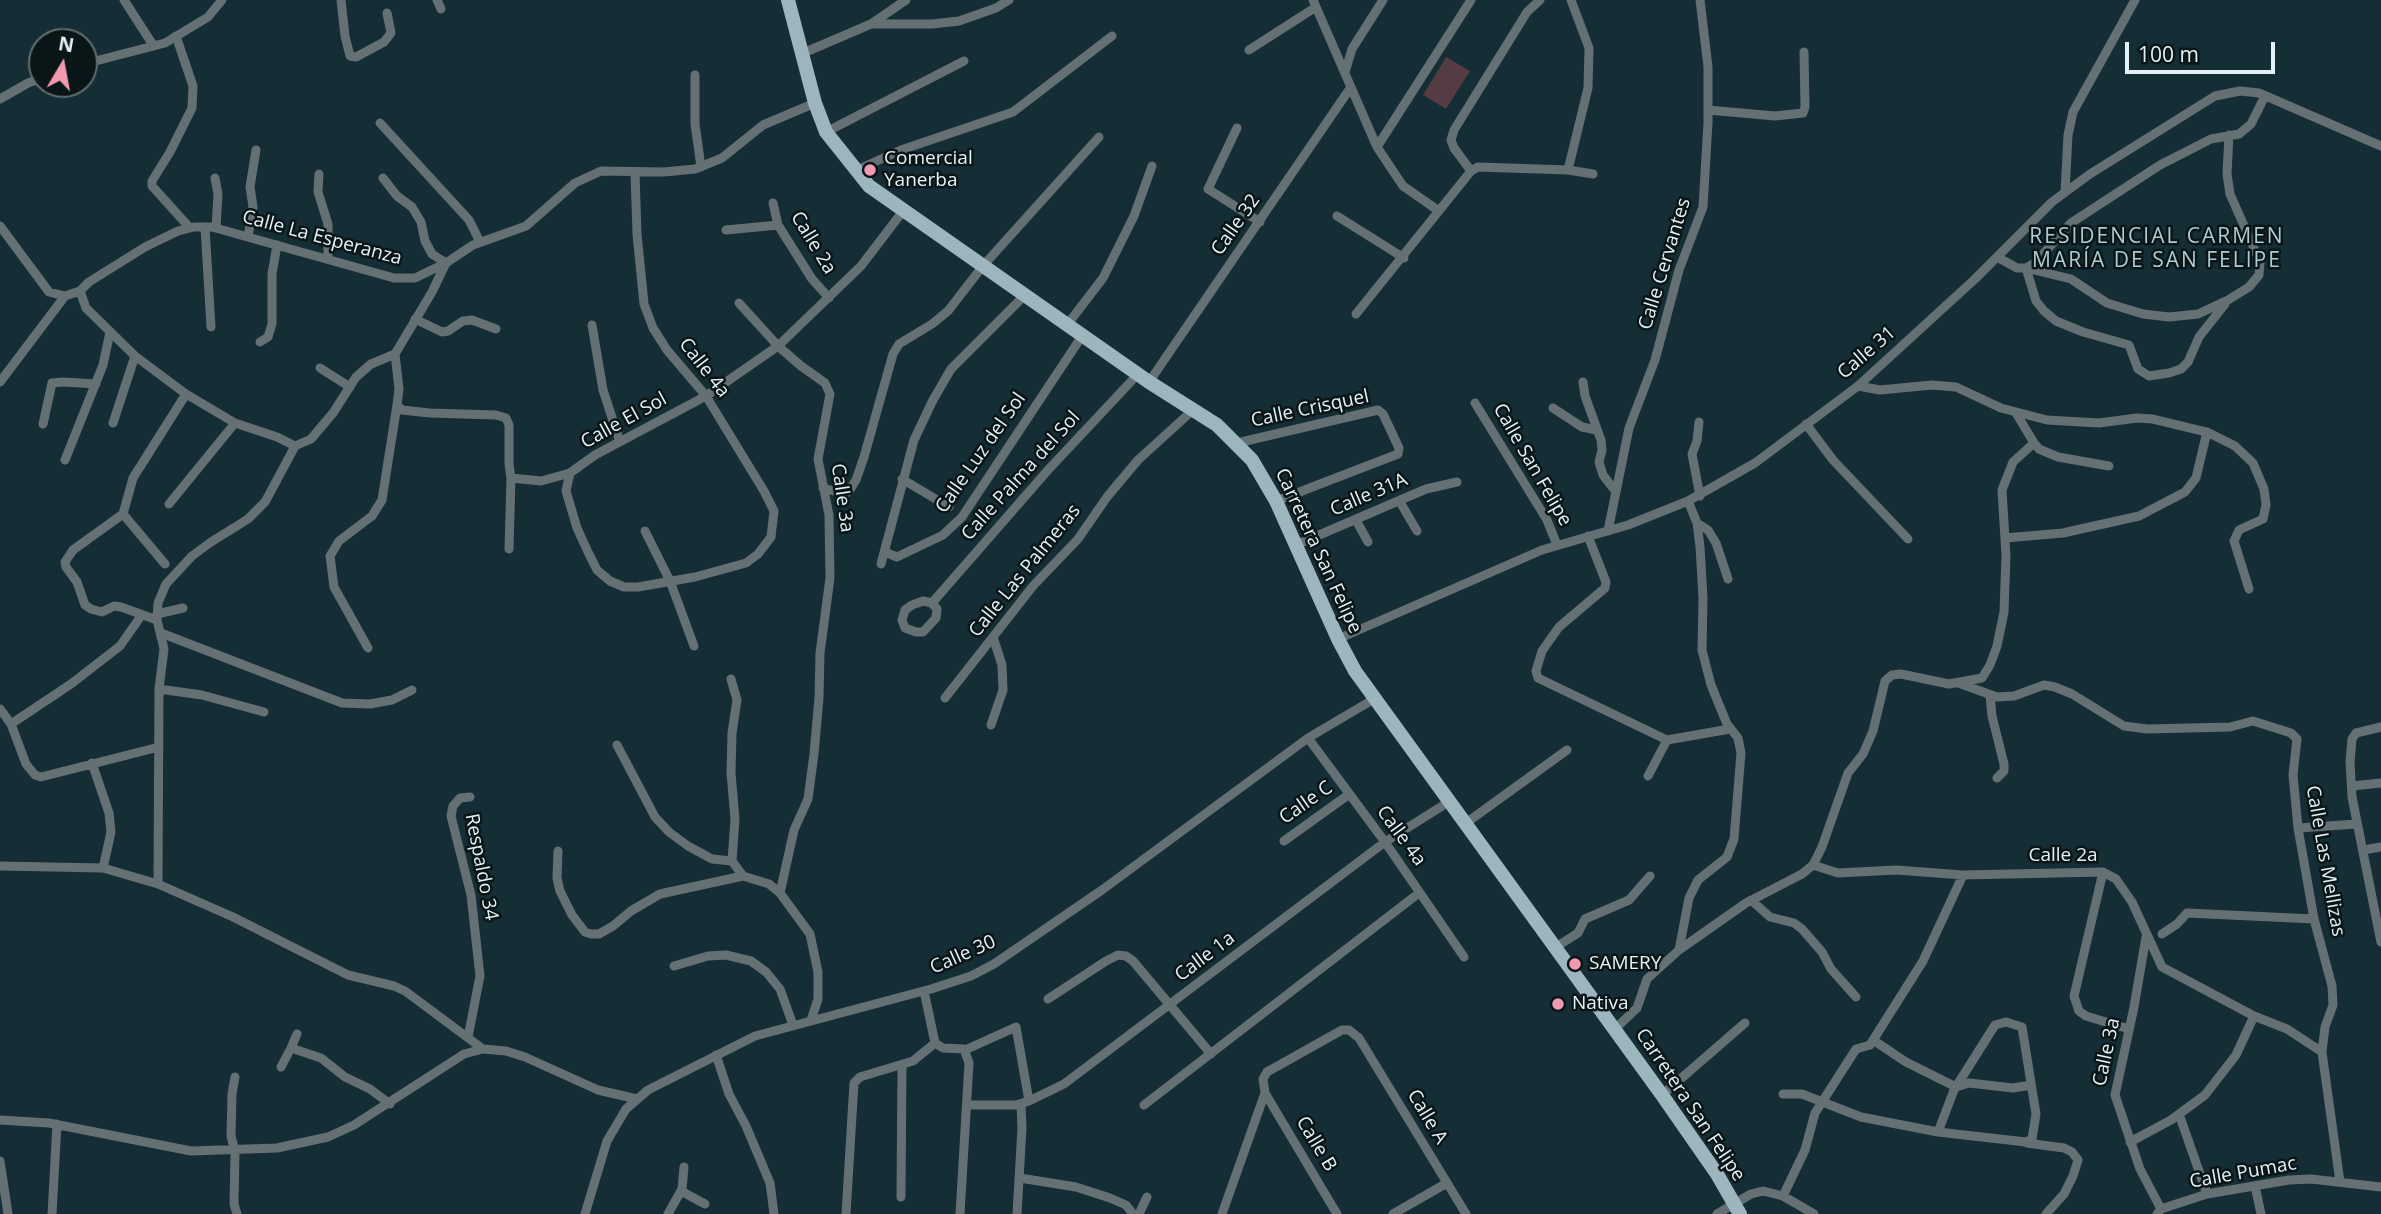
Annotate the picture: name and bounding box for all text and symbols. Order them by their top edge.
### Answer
north arrow [28,28,98,98]
scale bar [2129,28,2280,72]
text: N [56,30,76,58]
text: 100 m [2138,40,2199,68]
place label: Comercial Yanerba [884,148,973,192]
marker: Comercial Yanerba [862,162,878,178]
street label: Calle 32 [1207,190,1265,260]
street label: Calle Cervantes [1634,195,1696,333]
street label: Calle La Esperanza [240,206,404,270]
street label: Calle 2a [785,207,841,279]
district label: RESIDENCIAL CARMEN MARÍA DE SAN FELIPE [2032,224,2282,274]
street label: Calle 31 [1833,322,1901,384]
street label: Calle 4a [674,334,734,402]
street label: Calle Crisquel [1249,385,1371,433]
street label: Calle El Sol [577,388,671,454]
street label: Calle Luz del Sol [931,388,1031,518]
street label: Calle San Felipe [1488,400,1576,530]
street label: Calle Palma del Sol [957,407,1085,545]
street label: Calle 3a [826,462,858,534]
street label: Carretera San Felipe [1270,465,1366,637]
street label: Calle 31A [1327,469,1411,521]
street label: Calle Las Palmeras [964,500,1086,642]
street label: Calle C [1275,777,1337,829]
street label: Calle Las Mellizas [2301,784,2349,938]
street label: Calle 4a [1371,801,1431,871]
street label: Respaldo 34 [459,812,503,922]
street label: Calle 2a [2028,845,2098,867]
street label: Calle 1a [1171,927,1239,987]
street label: Calle 30 [927,930,999,980]
place label: SAMERY [1589,953,1661,975]
marker: SAMERY [1567,956,1583,972]
place label: Nativa [1572,993,1628,1015]
marker: Nativa [1550,996,1566,1012]
street label: Calle 3a [2089,1016,2125,1088]
street label: Carretera San Felipe [1630,1024,1750,1186]
street label: Calle A [1402,1086,1452,1148]
street label: Calle B [1291,1112,1341,1176]
street label: Calle Pumac [2188,1152,2298,1194]

